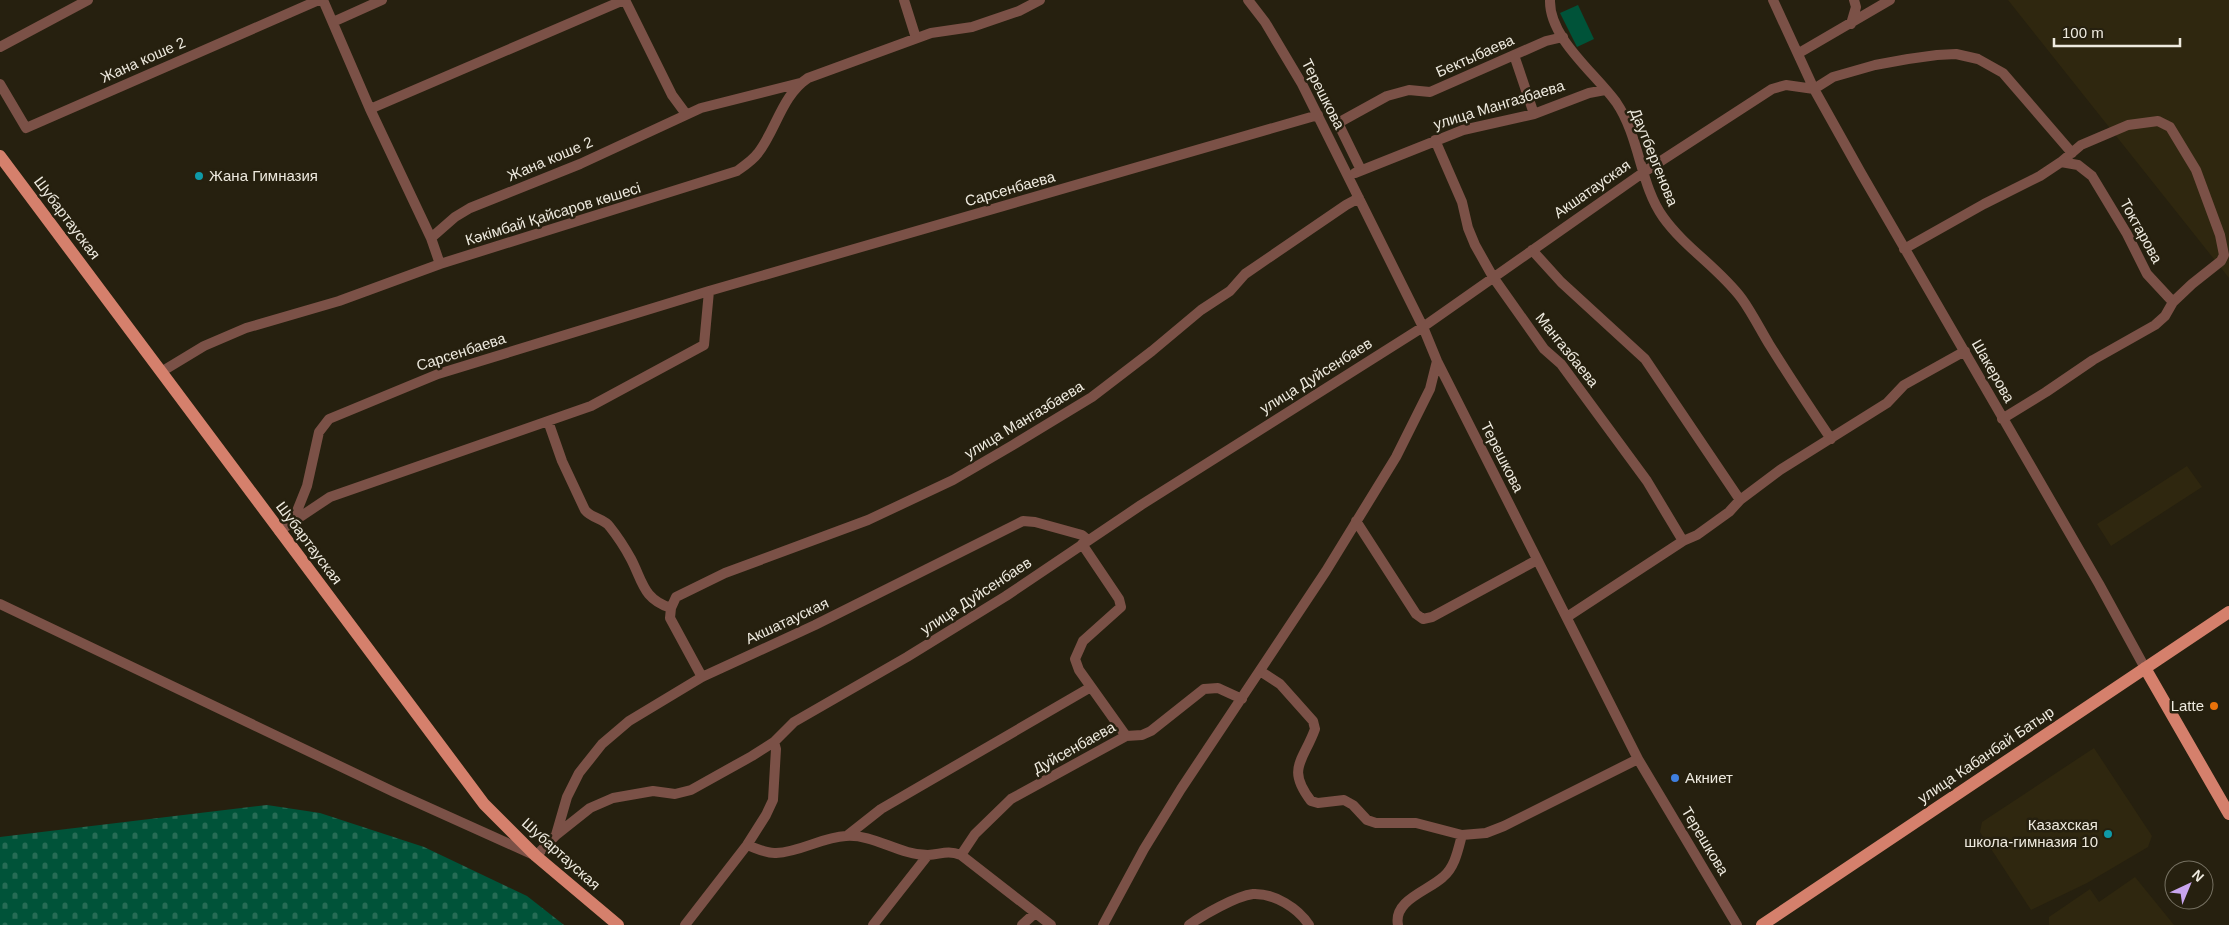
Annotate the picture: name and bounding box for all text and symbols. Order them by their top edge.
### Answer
scale bar [2054,15,2180,47]
text: 100 m [2062,24,2104,41]
street label: Бектыбаева [1433,31,1517,80]
street label: Жана коше 2 [98,33,188,86]
street label: Терешкова [1298,56,1349,132]
street label: улица Мангазбаева [1431,76,1567,133]
street label: Даутбергенова [1627,105,1682,209]
street label: Жана коше 2 [505,133,595,184]
street label: Акшатауская [1550,156,1633,221]
place label: Жана Гимназия [209,167,318,184]
street label: Сарсенбаева [963,167,1057,209]
marker: Жана Гимназия [193,170,205,182]
street label: Шубартауская [31,173,104,262]
street label: Кәкімбай Қайсаров көшесі [463,179,643,248]
street label: Токтарова [2117,196,2166,266]
street label: Мангазбаева [1532,309,1603,391]
street label: Сарсенбаева [414,329,508,374]
street label: улица Дуйсенбаев [1257,334,1375,417]
street label: Шакерова [1969,336,2019,406]
street label: улица Мангазбаева [961,377,1087,462]
street label: Терешкова [1477,419,1528,495]
street label: Шубартауская [273,498,346,587]
street label: улица Дуйсенбаев [917,553,1034,638]
street label: Акшатауская [743,594,831,647]
place label: Latte [2171,697,2204,714]
marker: Latte [2208,700,2220,712]
street label: улица Кабанбай Батыр [1915,703,2057,806]
street label: Дуйсенбаева [1030,718,1118,777]
place label: Акниет [1685,769,1733,786]
marker: Акниет [1669,772,1681,784]
street label: Терешкова [1678,804,1733,879]
street label: Шубартауская [519,814,604,893]
place label: Казахская школа-гимназия 10 [1964,816,2098,850]
marker: Казахская школа-гимназия 10 [2102,828,2114,840]
north arrow [2164,860,2214,910]
text: N [2189,866,2207,885]

